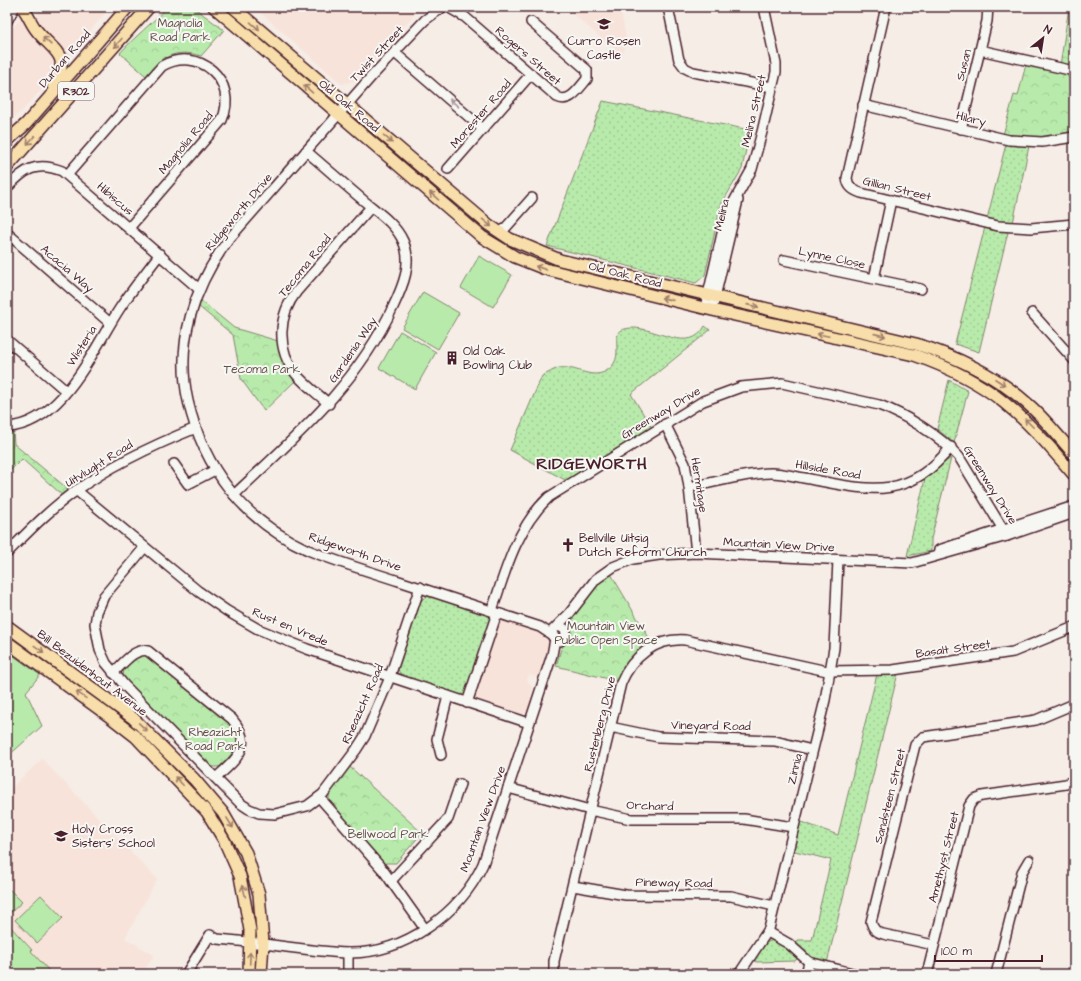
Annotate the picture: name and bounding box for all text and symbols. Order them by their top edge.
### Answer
park label: Magnolia Road Park [150,15,211,46]
school or university icon: Curro Rosen Castle [596,16,612,32]
north arrow [1023,18,1063,58]
one-way arrow [250,21,260,30]
street label: Twist Street [346,22,408,86]
text: N [1041,22,1055,38]
street label: Rogers Street [491,23,565,90]
street label: Durban Road [35,26,95,92]
place label: Curro Rosen Castle [567,33,641,64]
one-way arrow [42,36,52,46]
one-way arrow [113,38,122,48]
street label: Susan [952,47,976,83]
street label: Melina Street [737,73,771,149]
street label: Old Oak Road [315,75,383,137]
street label: Morester Road [446,76,516,152]
road number: R302 [58,82,94,100]
one-way arrow [303,84,314,93]
one-way arrow [448,99,459,108]
street label: Hilary [954,107,988,132]
street label: Magnolia Road [155,108,218,179]
one-way arrow [382,134,393,143]
one-way arrow [27,135,36,145]
street label: Ridgeworth Drive [201,169,278,255]
street label: Gillian Street [861,172,933,206]
street label: Hibiscus [93,178,137,220]
one-way arrow [429,191,440,200]
street label: Melina [710,197,734,233]
one-way arrow [481,218,492,227]
street label: Tecoma Road [274,231,336,301]
street label: Acacia Way [36,241,98,298]
street label: Lynne Close [797,243,867,274]
street label: Old Oak Road [587,258,663,292]
one-way arrow [536,263,548,271]
one-way arrow [661,295,674,303]
one-way arrow [746,302,759,310]
street label: Gardenia Way [325,313,382,387]
street label: Wisteria [63,322,101,370]
one-way arrow [817,331,830,339]
one-way arrow [873,332,886,340]
place label: Old Oak Bowling Club [463,343,532,375]
building icon: Old Oak Bowling Club [444,350,460,366]
park label: Tecoma Park [224,361,301,378]
one-way arrow [994,378,1005,386]
street label: Greenway Drive [618,382,705,444]
one-way arrow [1024,418,1034,428]
street label: Uitvlught Road [62,436,137,492]
street label: Greenway Drive [958,442,1021,529]
district label: RIDGEWORTH [536,453,648,475]
street label: Hermitage [685,456,712,514]
street label: Hillside Road [794,456,862,484]
street label: Ridgeworth Drive [306,528,404,577]
place label: Bellville Uitsig Dutch Reform Church [579,530,707,561]
street label: Mountain View Drive [723,534,836,556]
church icon: Bellville Uitsig Dutch Reform Church [560,537,576,553]
street label: Rust en Vrede [249,603,331,651]
park label: Mountain View Public Open Space [554,618,658,649]
street label: Bill Bezuidenhout Avenue [33,626,151,720]
street label: Basalt Street [915,635,992,663]
one-way arrow [33,645,44,653]
street label: Rheazicht Road [338,661,388,747]
street label: Rustenberg Drive [580,674,621,774]
one-way arrow [76,691,87,699]
street label: Vineyard Road [671,717,751,736]
one-way arrow [138,722,148,732]
park label: Rheazicht Road Park [185,724,246,755]
street label: Sandsteen Street [870,746,910,845]
street label: Zinnia [783,752,807,786]
street label: Mountain View Drive [456,763,510,874]
one-way arrow [174,776,184,786]
street label: Orchard [626,797,674,815]
street label: Amethyst Street [924,809,965,905]
one-way arrow [226,817,234,829]
place label: Holy Cross Sisters' School [72,821,155,852]
park label: Bellwood Park [348,826,429,843]
school or university icon: Holy Cross Sisters' School [53,828,69,844]
street label: Pineway Road [635,874,713,893]
one-way arrow [239,885,247,898]
scale bar [935,937,1042,963]
text: 100 m [941,943,972,960]
one-way arrow [246,952,254,965]

